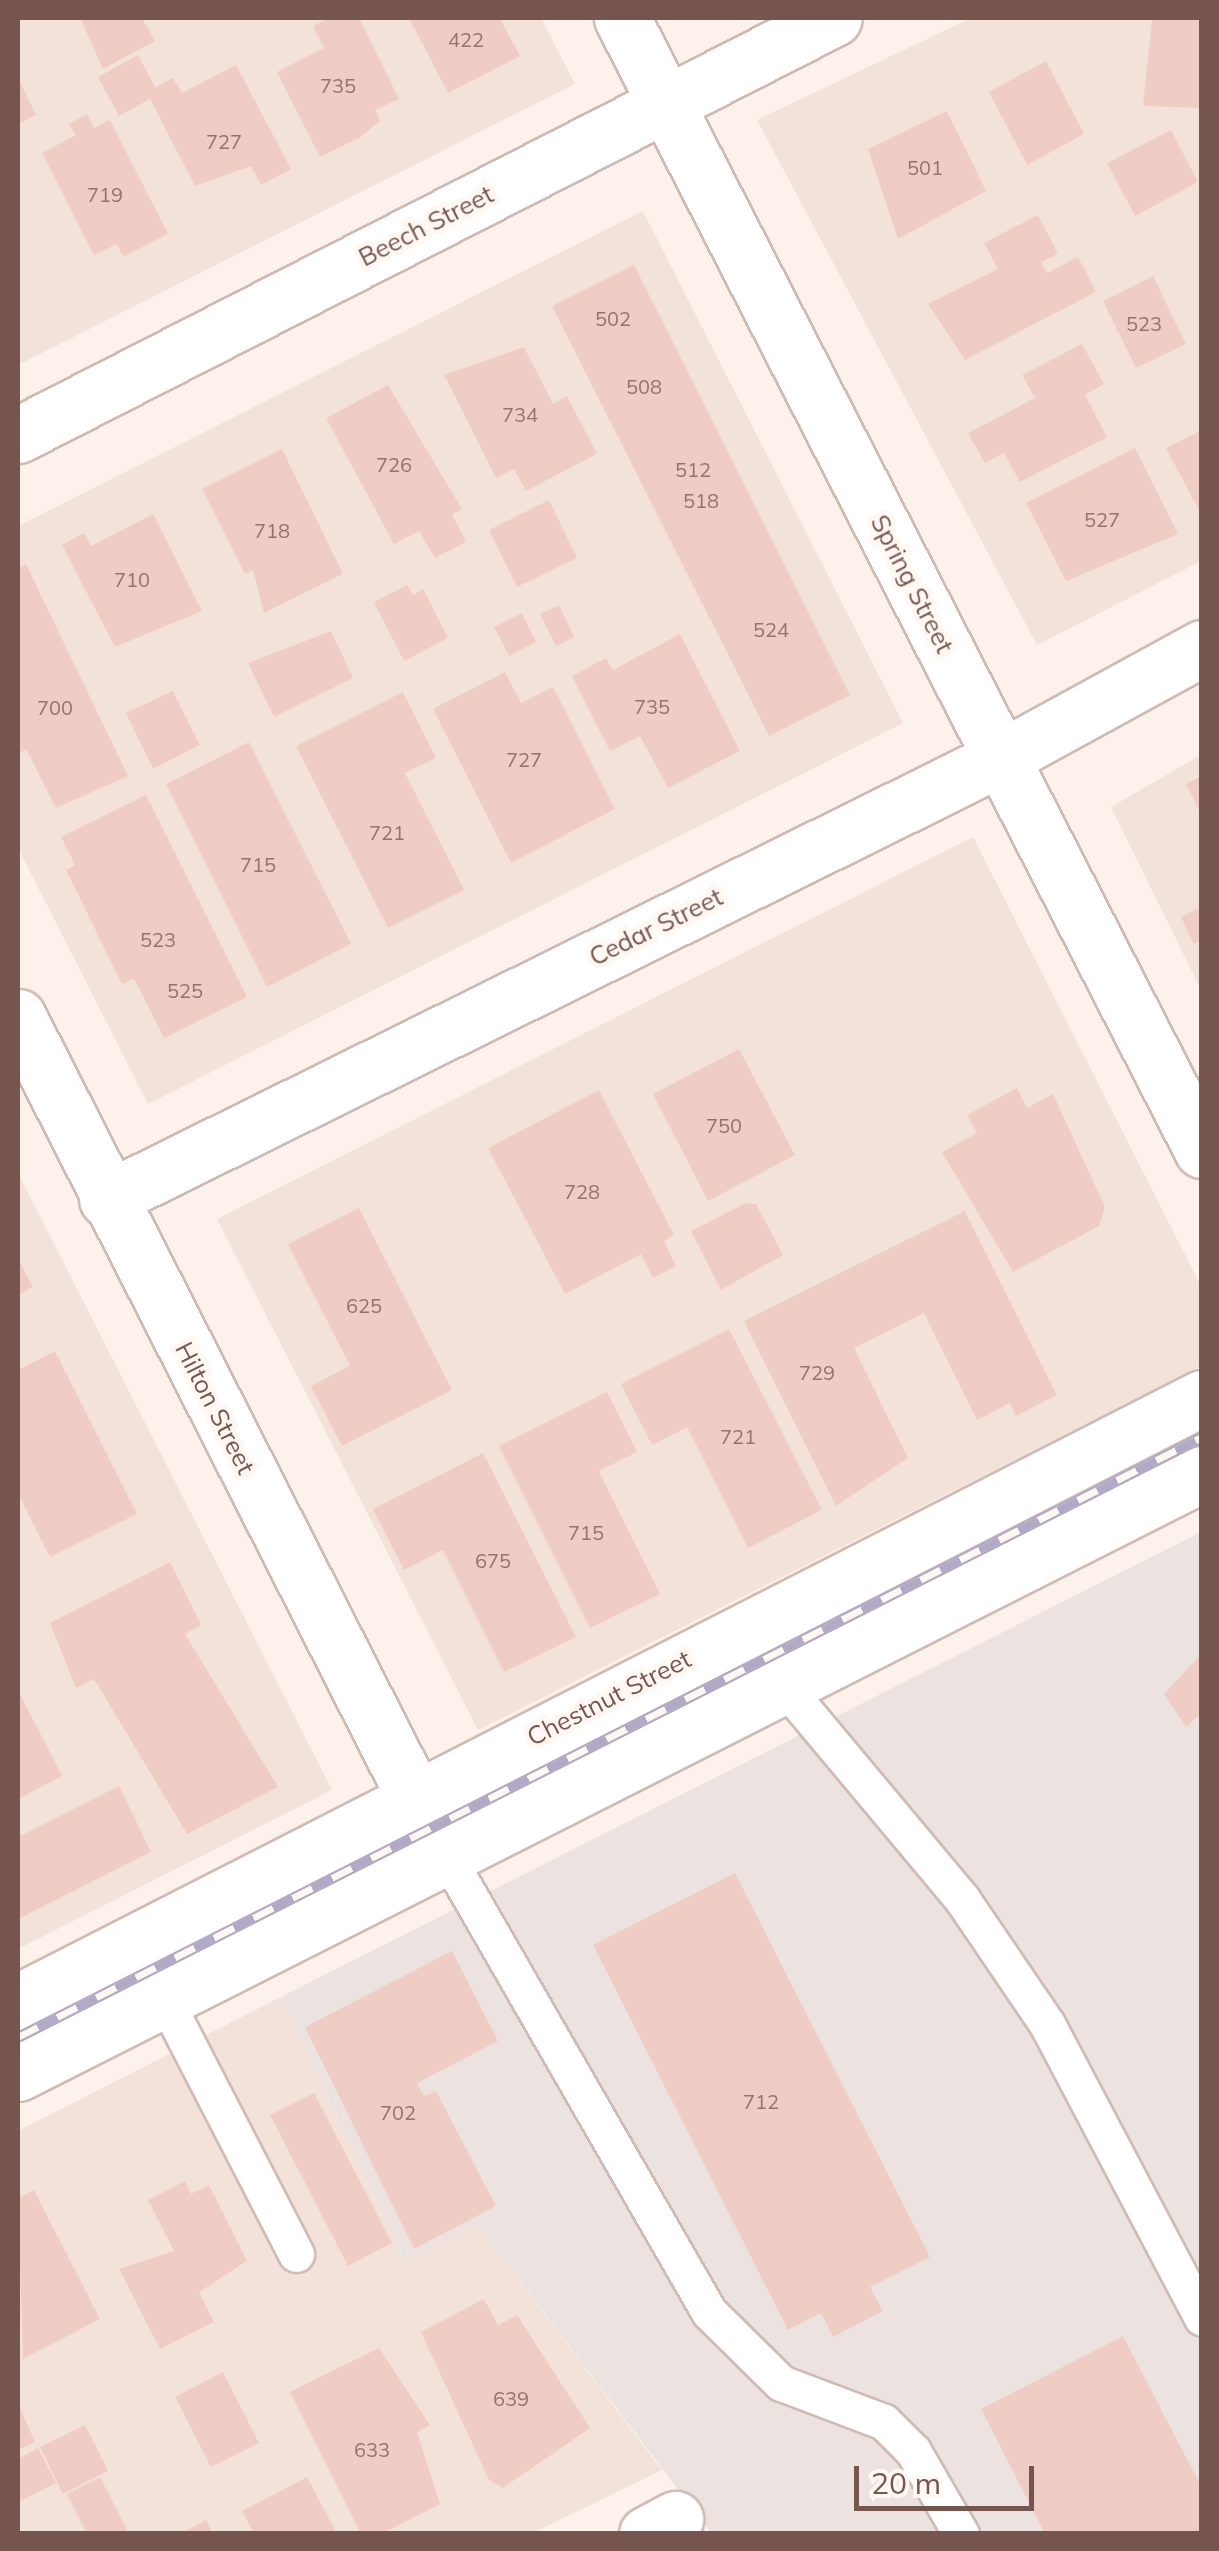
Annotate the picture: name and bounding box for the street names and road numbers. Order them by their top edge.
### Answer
street label: Beech Street [354,179,498,273]
street label: Spring Street [864,510,960,658]
street label: Cedar Street [584,882,728,972]
street label: Hilton Street [169,1337,261,1479]
street label: Chestnut Street [522,1644,696,1752]

